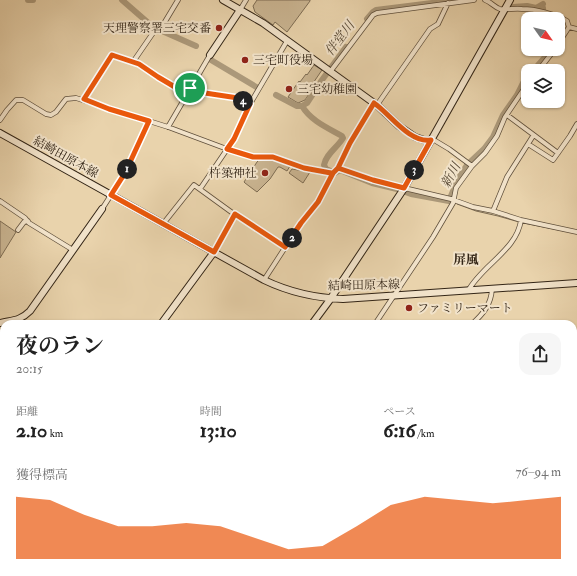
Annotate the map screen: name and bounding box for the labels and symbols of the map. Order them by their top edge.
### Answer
north arrow [521,12,565,56]
water label: 伴堂川 [322,17,359,59]
place label: 天理警察署三宅交番 [103,21,211,36]
marker: 天理警察署三宅交番 [214,23,224,33]
place label: 三宅町役場 [253,53,313,68]
marker: 三宅町役場 [240,55,250,65]
pin [173,71,207,105]
place label: 三宅幼稚園 [297,82,357,97]
marker: 三宅幼稚園 [284,84,294,94]
pin: 4 [233,91,253,111]
street label: 結崎田原本線 [31,133,101,181]
water label: 新川 [438,158,465,191]
pin: 1 [117,159,137,179]
pin: 3 [404,160,424,180]
place label: 杵築神社 [209,166,257,181]
marker: 杵築神社 [260,168,270,178]
pin: 2 [282,228,302,248]
district label: 屏風 [453,252,479,268]
street label: 結崎田原本線 [328,277,400,294]
place label: ファミリーマート [417,301,513,316]
marker: ファミリーマート [404,303,414,313]

